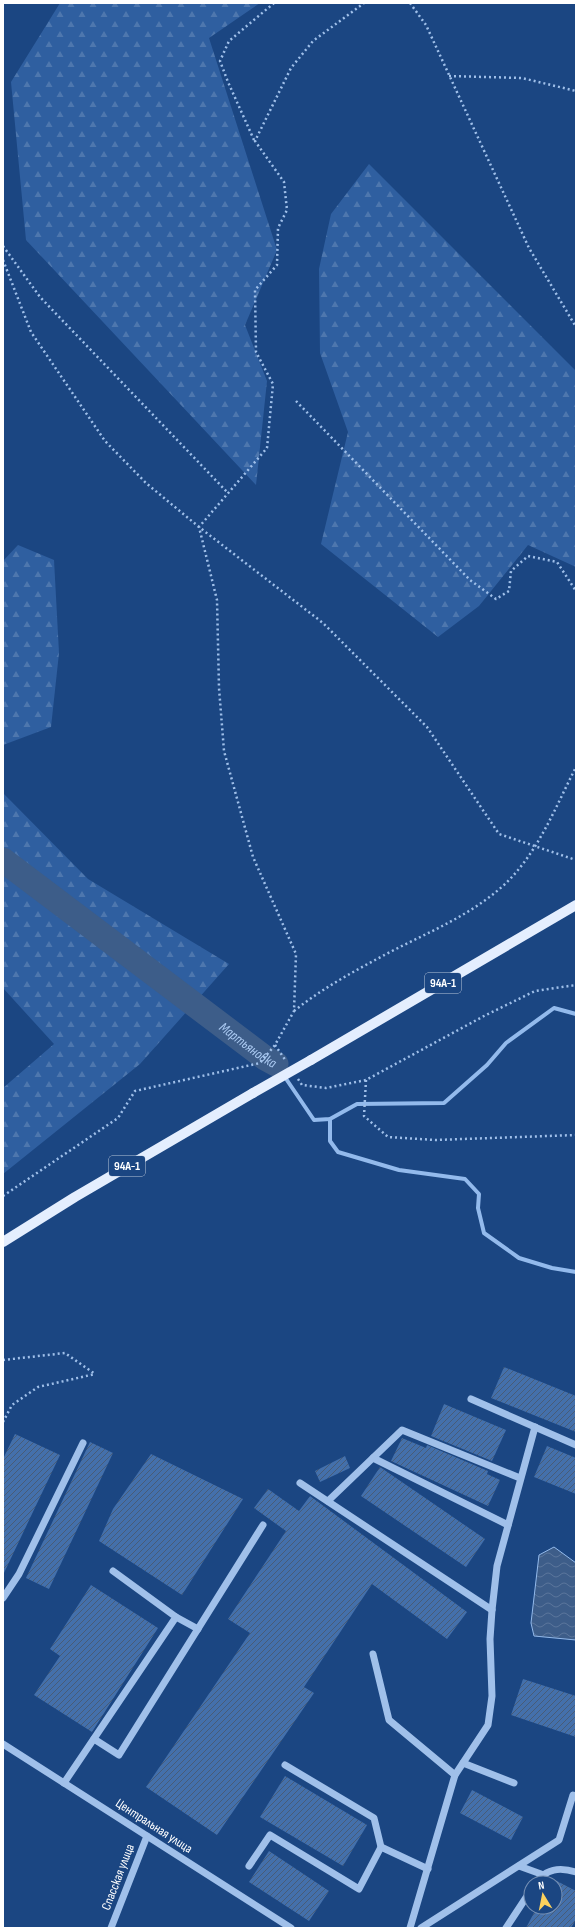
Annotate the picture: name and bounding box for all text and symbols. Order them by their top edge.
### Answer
road number: 94А-1 [425,973,461,993]
water label: Мартьяновка [216,1018,280,1071]
road number: 94А-1 [109,1156,145,1176]
street label: Центральная улица [113,1795,195,1857]
street label: Спасская улица [98,1842,138,1912]
north arrow [523,1875,563,1915]
text: N [537,1879,545,1893]

